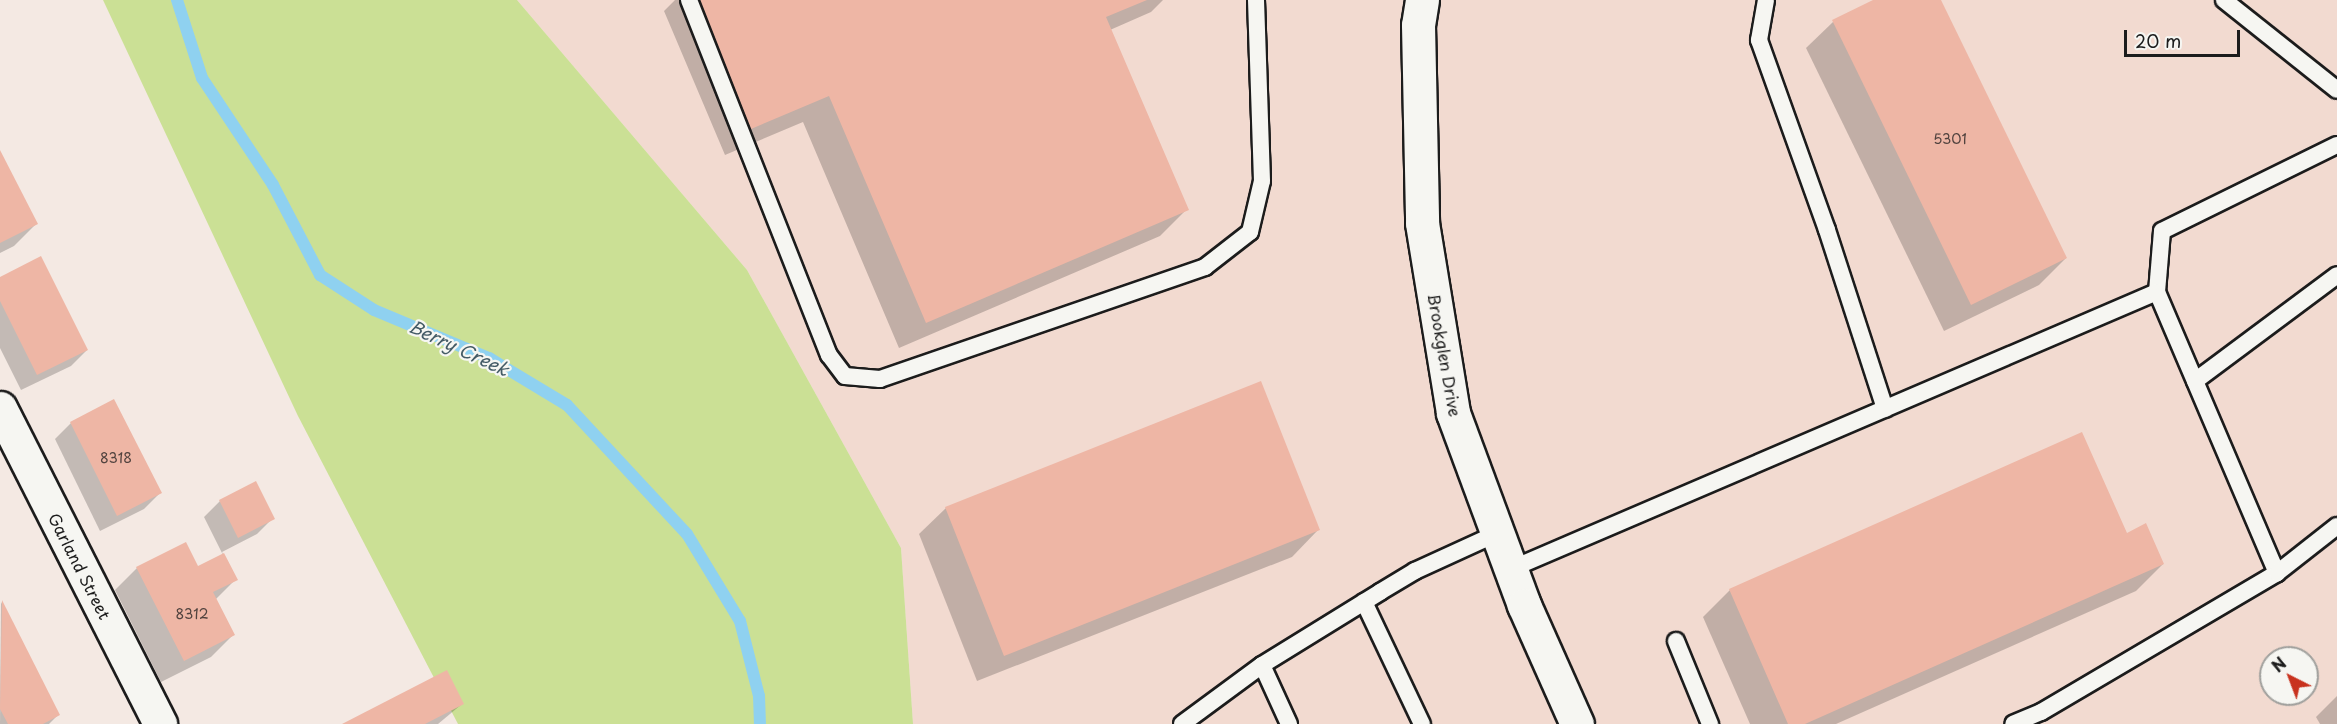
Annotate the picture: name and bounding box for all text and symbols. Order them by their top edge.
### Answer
scale bar [2127,18,2242,56]
text: 20 m [2135,27,2181,54]
house number: 5301 [1933,131,1967,147]
street label: Brookglen Drive [1425,291,1465,419]
water label: Berry Creek [406,315,512,381]
house number: 8318 [100,450,132,466]
street label: Garland Street [45,510,115,622]
house number: 8312 [175,606,209,622]
north arrow [2259,646,2319,706]
text: N [2266,651,2291,677]

